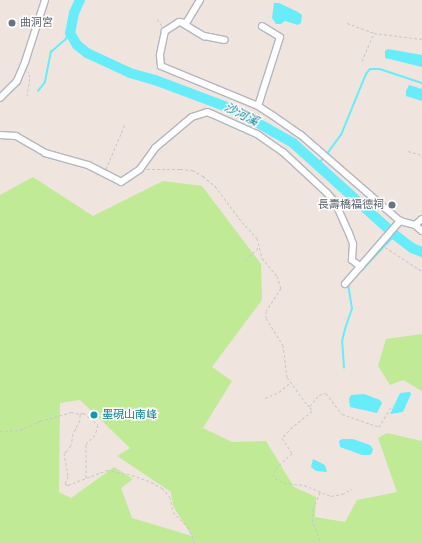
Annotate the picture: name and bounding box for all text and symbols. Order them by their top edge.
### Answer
place label: 曲洞宮 [20,16,53,30]
marker: 曲洞宮 [7,18,17,28]
water label: 沙河溪 [222,100,260,130]
place label: 長壽橋福德祠 [318,198,384,212]
marker: 長壽橋福德祠 [387,200,397,210]
place label: 墨硯山南峰 [102,408,157,422]
marker: 墨硯山南峰 [89,410,99,420]

